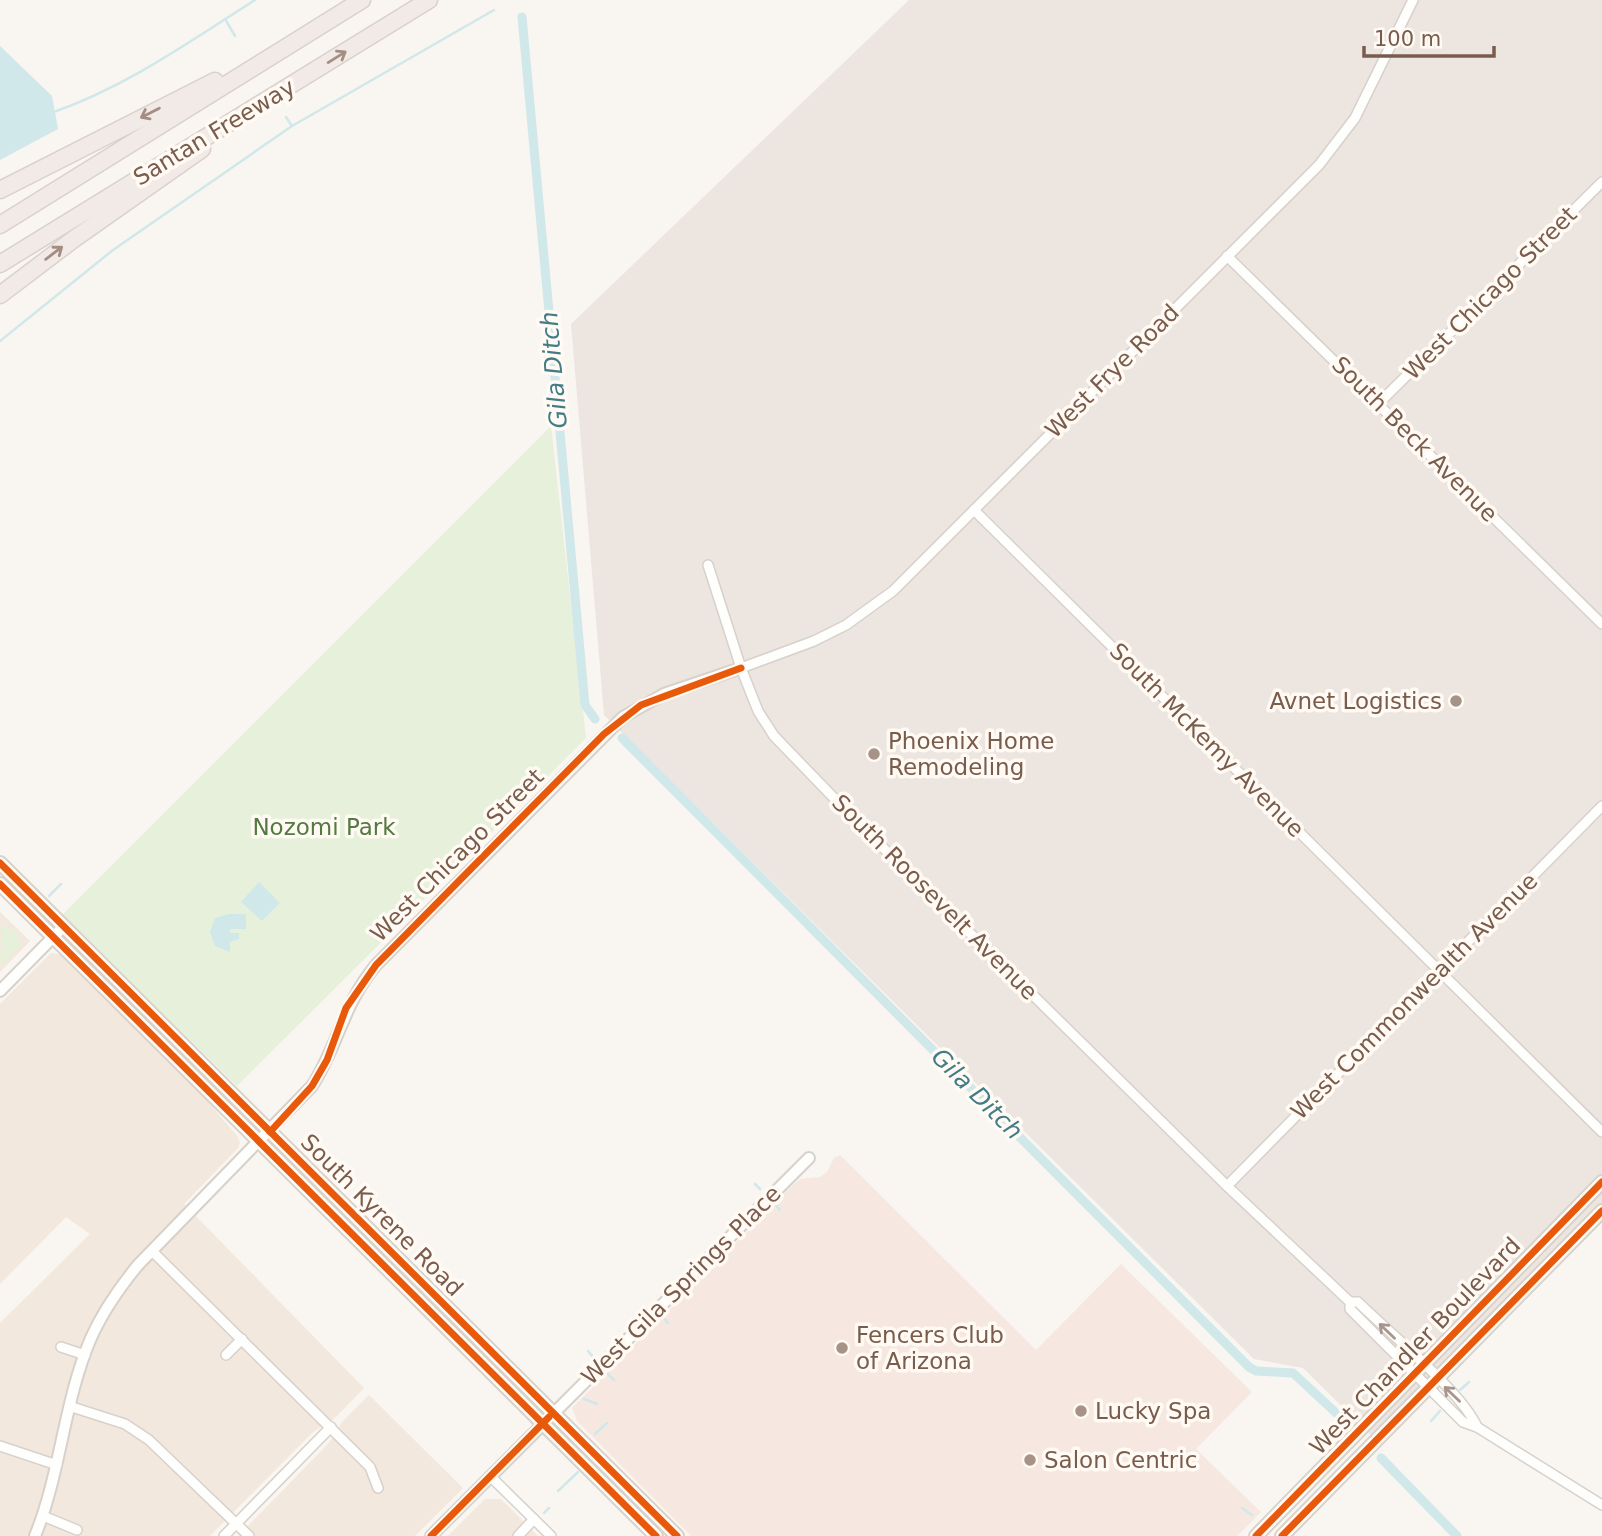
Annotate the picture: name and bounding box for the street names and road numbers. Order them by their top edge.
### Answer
street label: Santan Freeway [129,74,299,190]
street label: West Chicago Street [1398,201,1582,385]
street label: West Frye Road [1040,299,1184,443]
street label: South Beck Avenue [1327,351,1503,527]
street label: South McKemy Avenue [1105,638,1309,842]
street label: West Chicago Street [365,763,549,947]
street label: South Roosevelt Avenue [827,789,1043,1005]
street label: West Commonwealth Avenue [1286,868,1542,1124]
street label: South Kyrene Road [296,1129,468,1301]
street label: West Gila Springs Place [576,1180,786,1390]
street label: West Chandler Boulevard [1304,1232,1526,1460]

